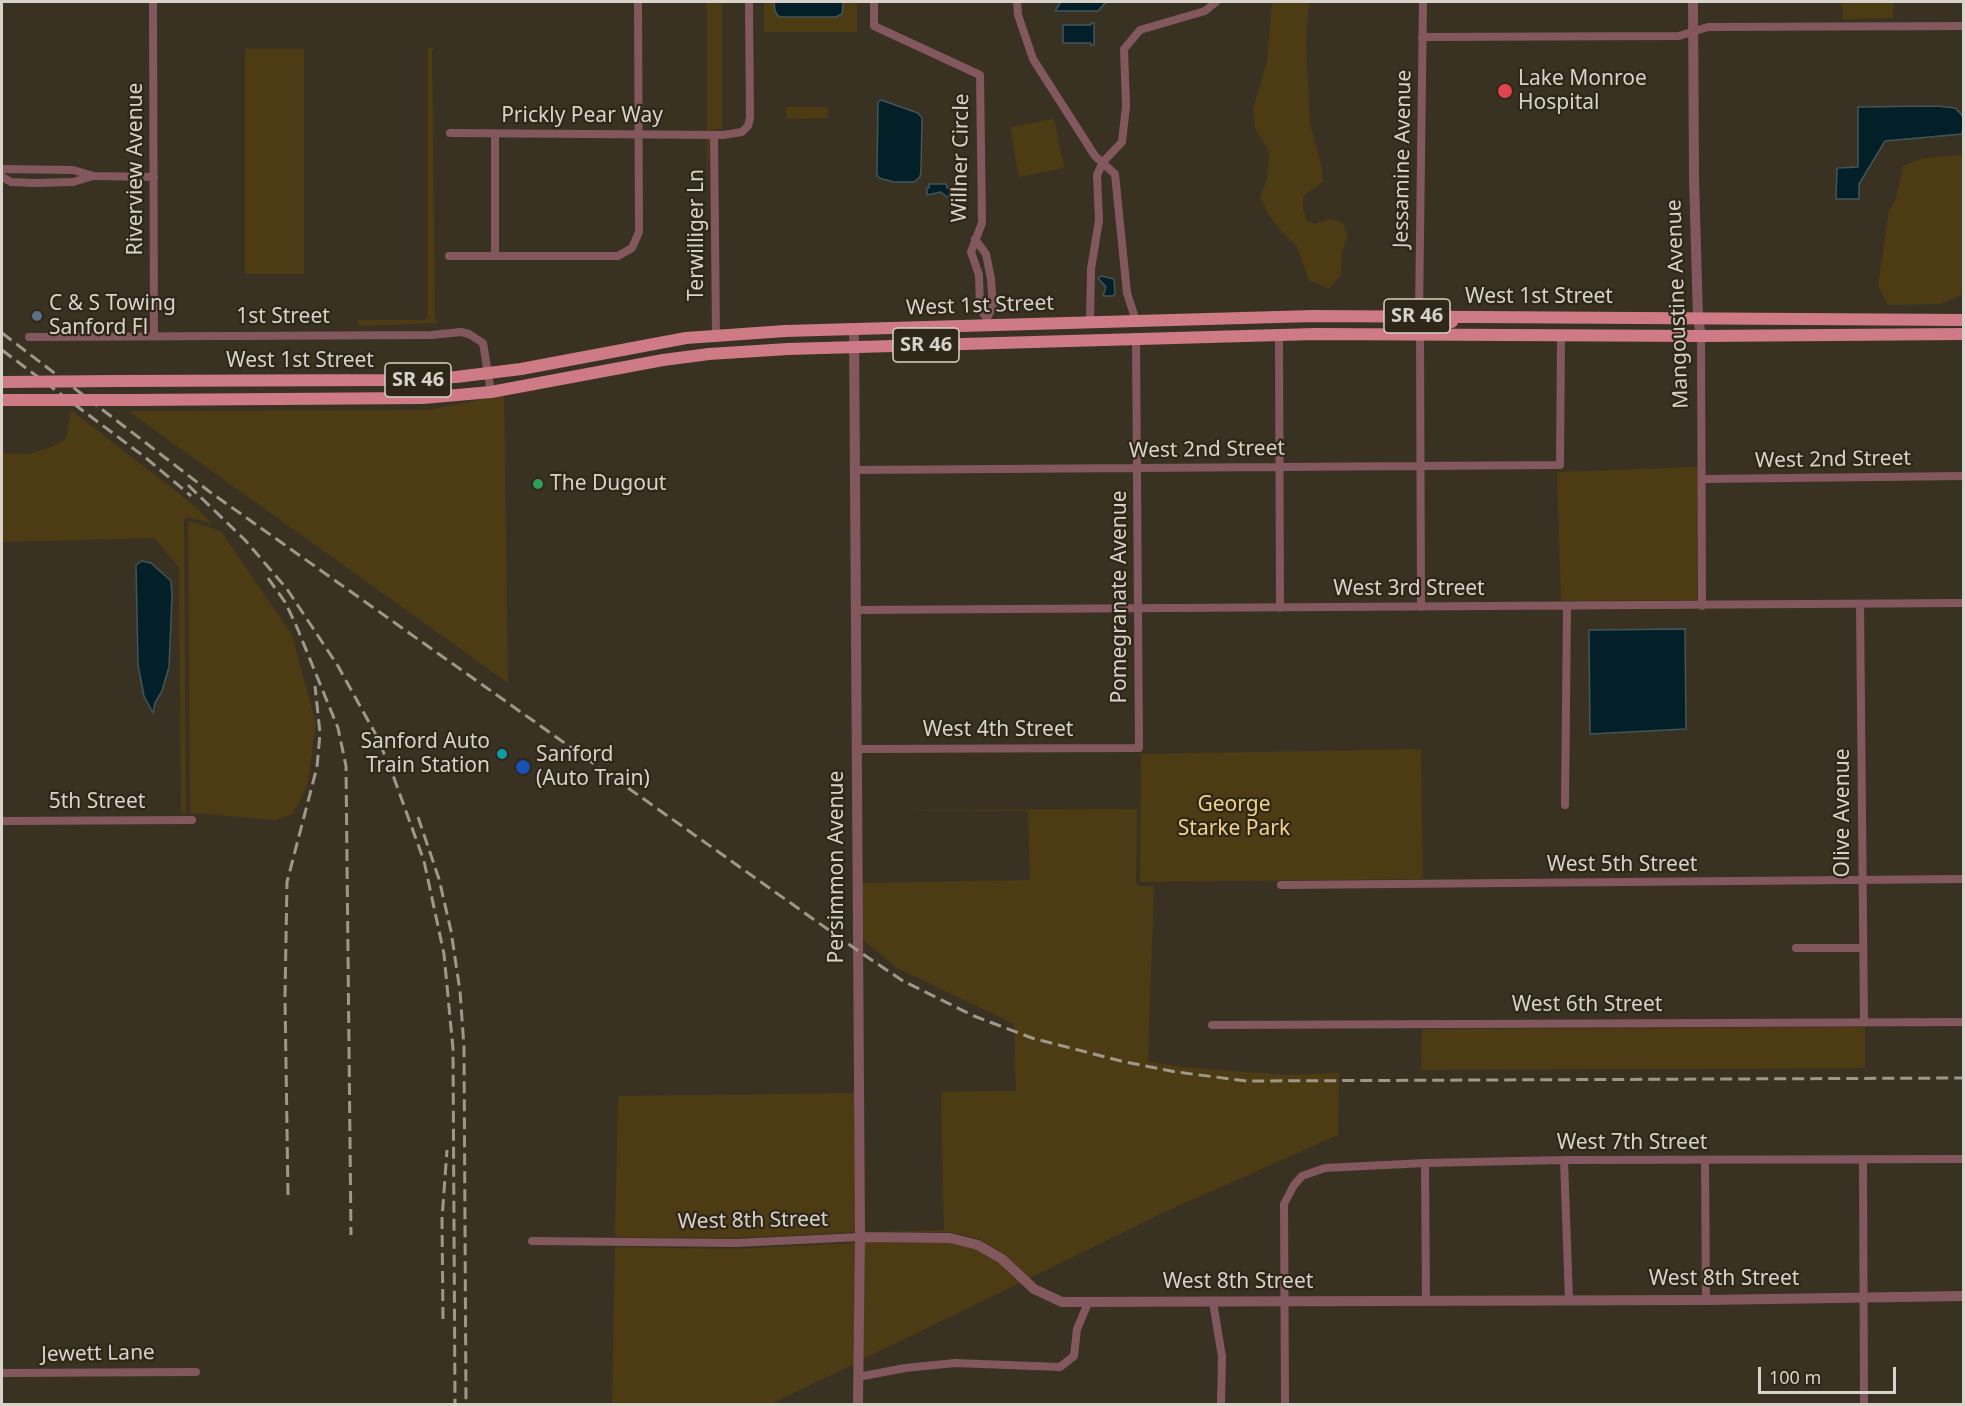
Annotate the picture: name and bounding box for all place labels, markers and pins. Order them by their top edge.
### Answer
place label: Lake Monroe Hospital [1518,66,1647,116]
marker: Lake Monroe Hospital [1496,82,1514,100]
place label: C & S Towing Sanford Fl [49,291,176,341]
marker: C & S Towing Sanford Fl [30,309,44,323]
place label: The Dugout [550,471,666,497]
marker: The Dugout [531,477,545,491]
place label: Sanford Auto Train Station [360,729,490,779]
place label: Sanford (Auto Train) [536,742,650,792]
marker: Sanford Auto Train Station [495,747,509,761]
marker: Sanford (Auto Train) [514,758,532,776]

